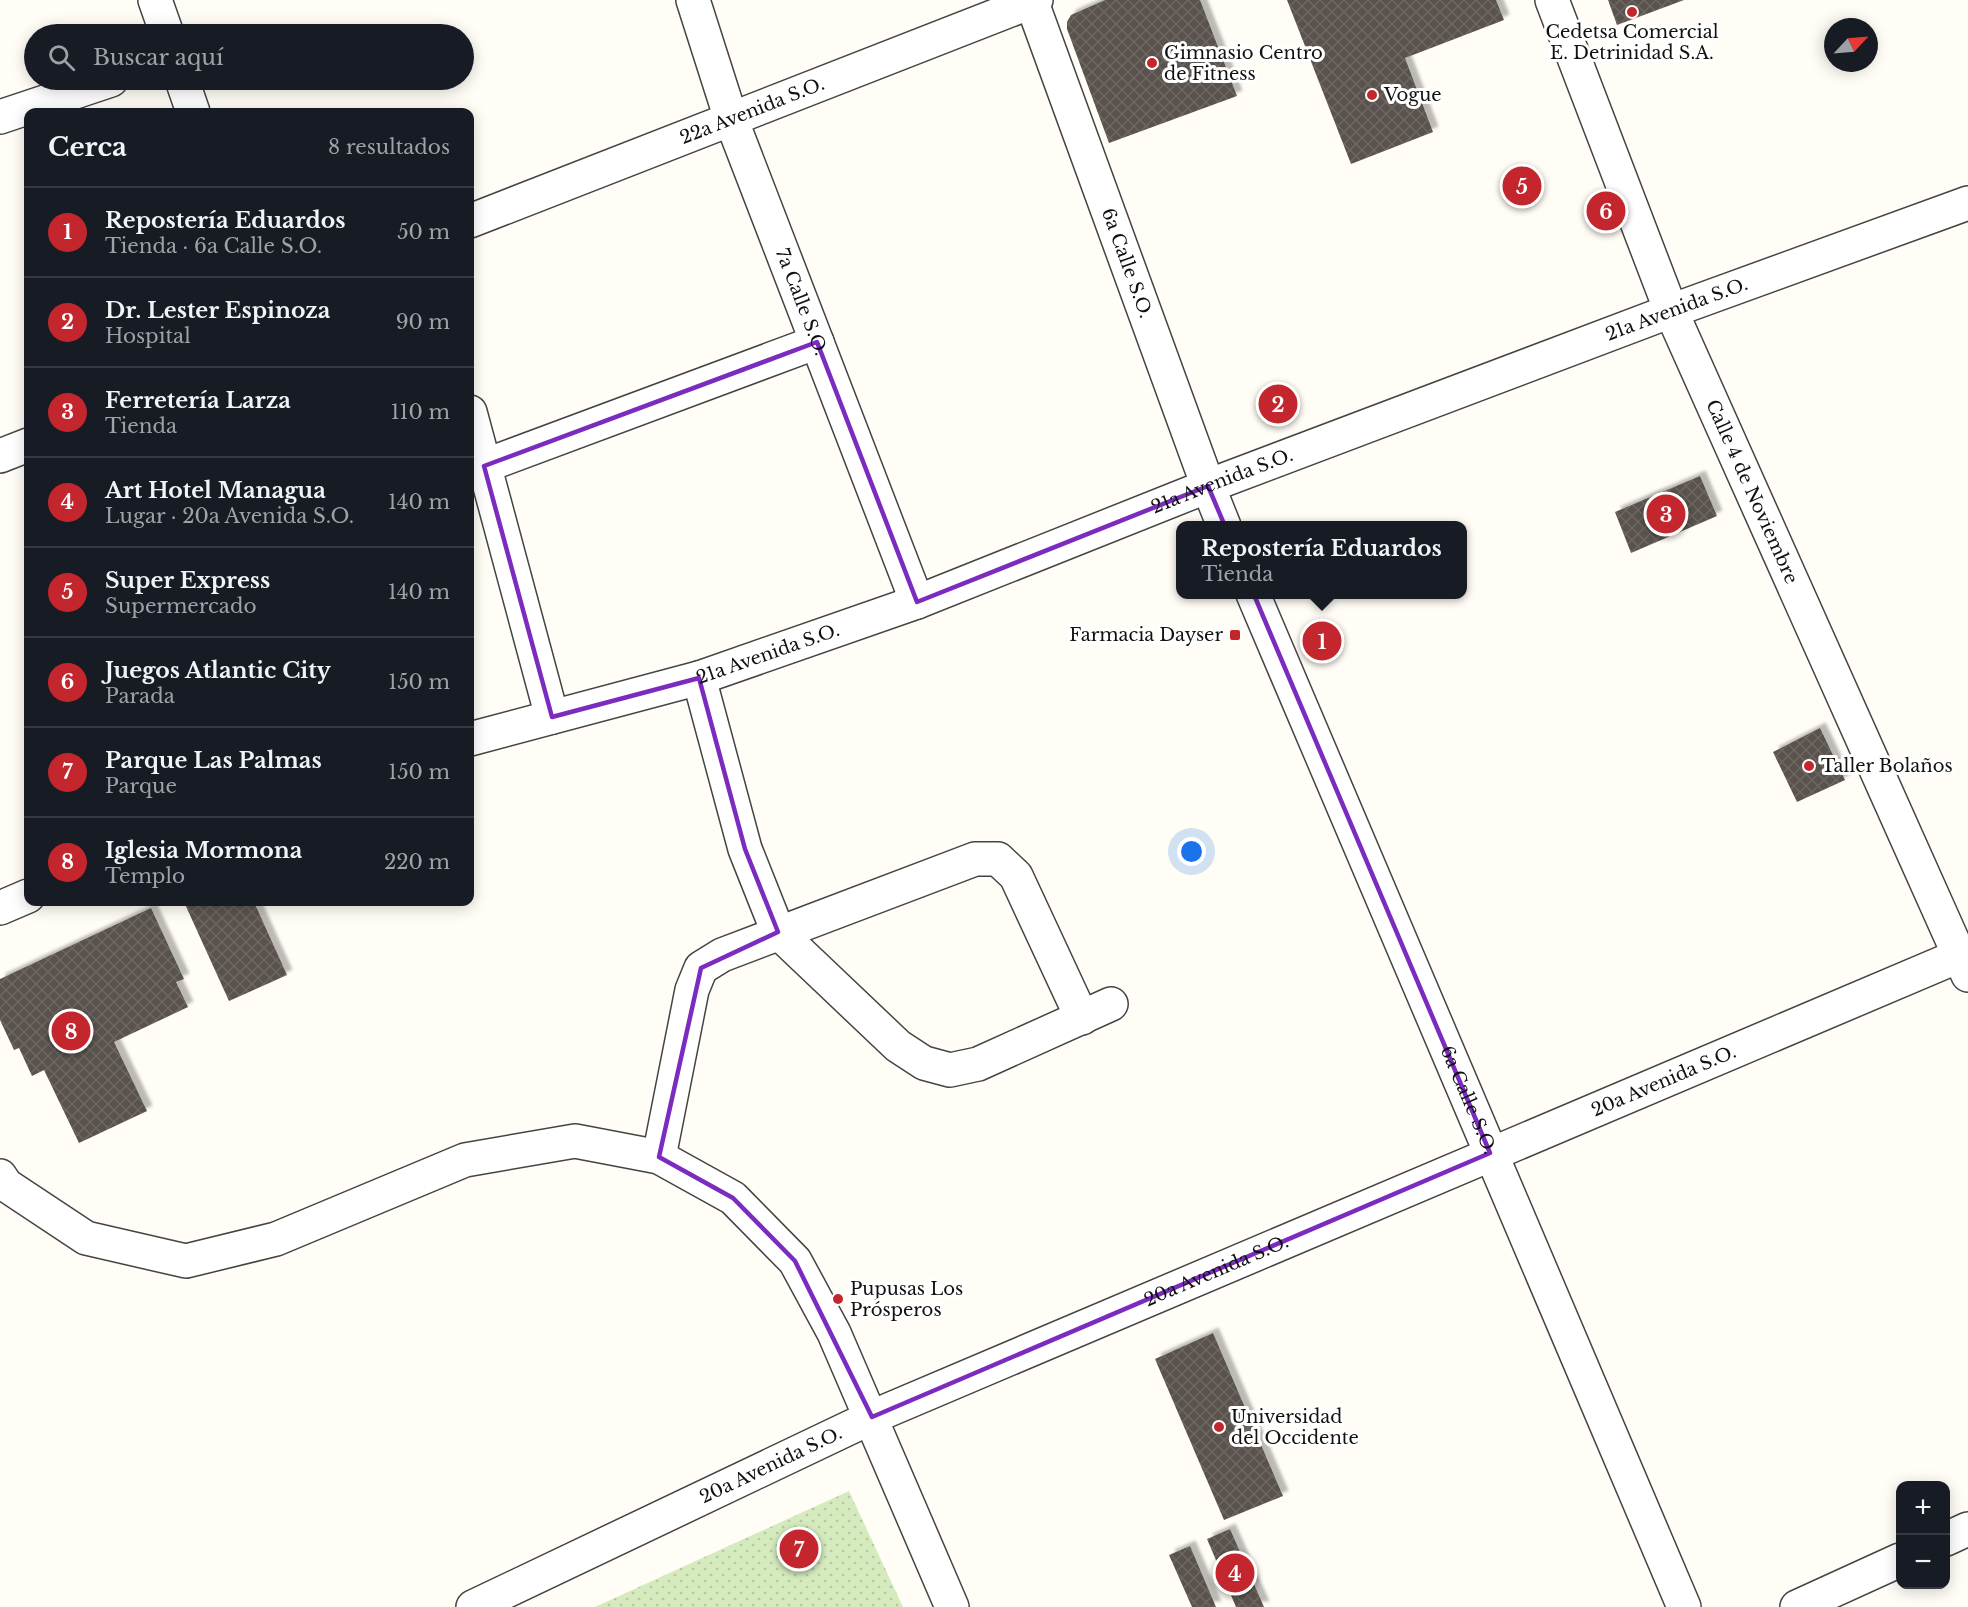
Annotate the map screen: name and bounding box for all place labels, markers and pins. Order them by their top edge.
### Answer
marker: Cedetsa Comercial E. Detrinidad S.A. [1625,5,1639,19]
place label: Cedetsa Comercial E. Detrinidad S.A. [1546,21,1719,64]
place label: Gimnasio Centro de Fitness [1164,42,1323,85]
marker: Gimnasio Centro de Fitness [1145,56,1159,70]
place label: Vogue [1383,84,1442,106]
marker: Vogue [1365,88,1379,102]
pin: 5 [1502,164,1541,208]
pin: 6 [1586,188,1626,234]
pin: 2 [1258,382,1298,426]
pin: 3 [1646,492,1686,536]
pin: 1 [1302,618,1342,664]
place label: Farmacia Dayser [1069,624,1223,646]
marker: Farmacia Dayser [1228,628,1242,642]
place label: Taller Bolaños [1821,755,1953,777]
marker: Taller Bolaños [1802,759,1816,773]
pin: 8 [52,1008,90,1054]
place label: Pupusas Los Prósperos [850,1278,963,1321]
marker: Pupusas Los Prósperos [831,1292,845,1306]
place label: Universidad del Occidente [1231,1406,1359,1449]
marker: Universidad del Occidente [1212,1420,1226,1434]
pin: 7 [780,1526,818,1572]
pin: 4 [1216,1550,1254,1596]

